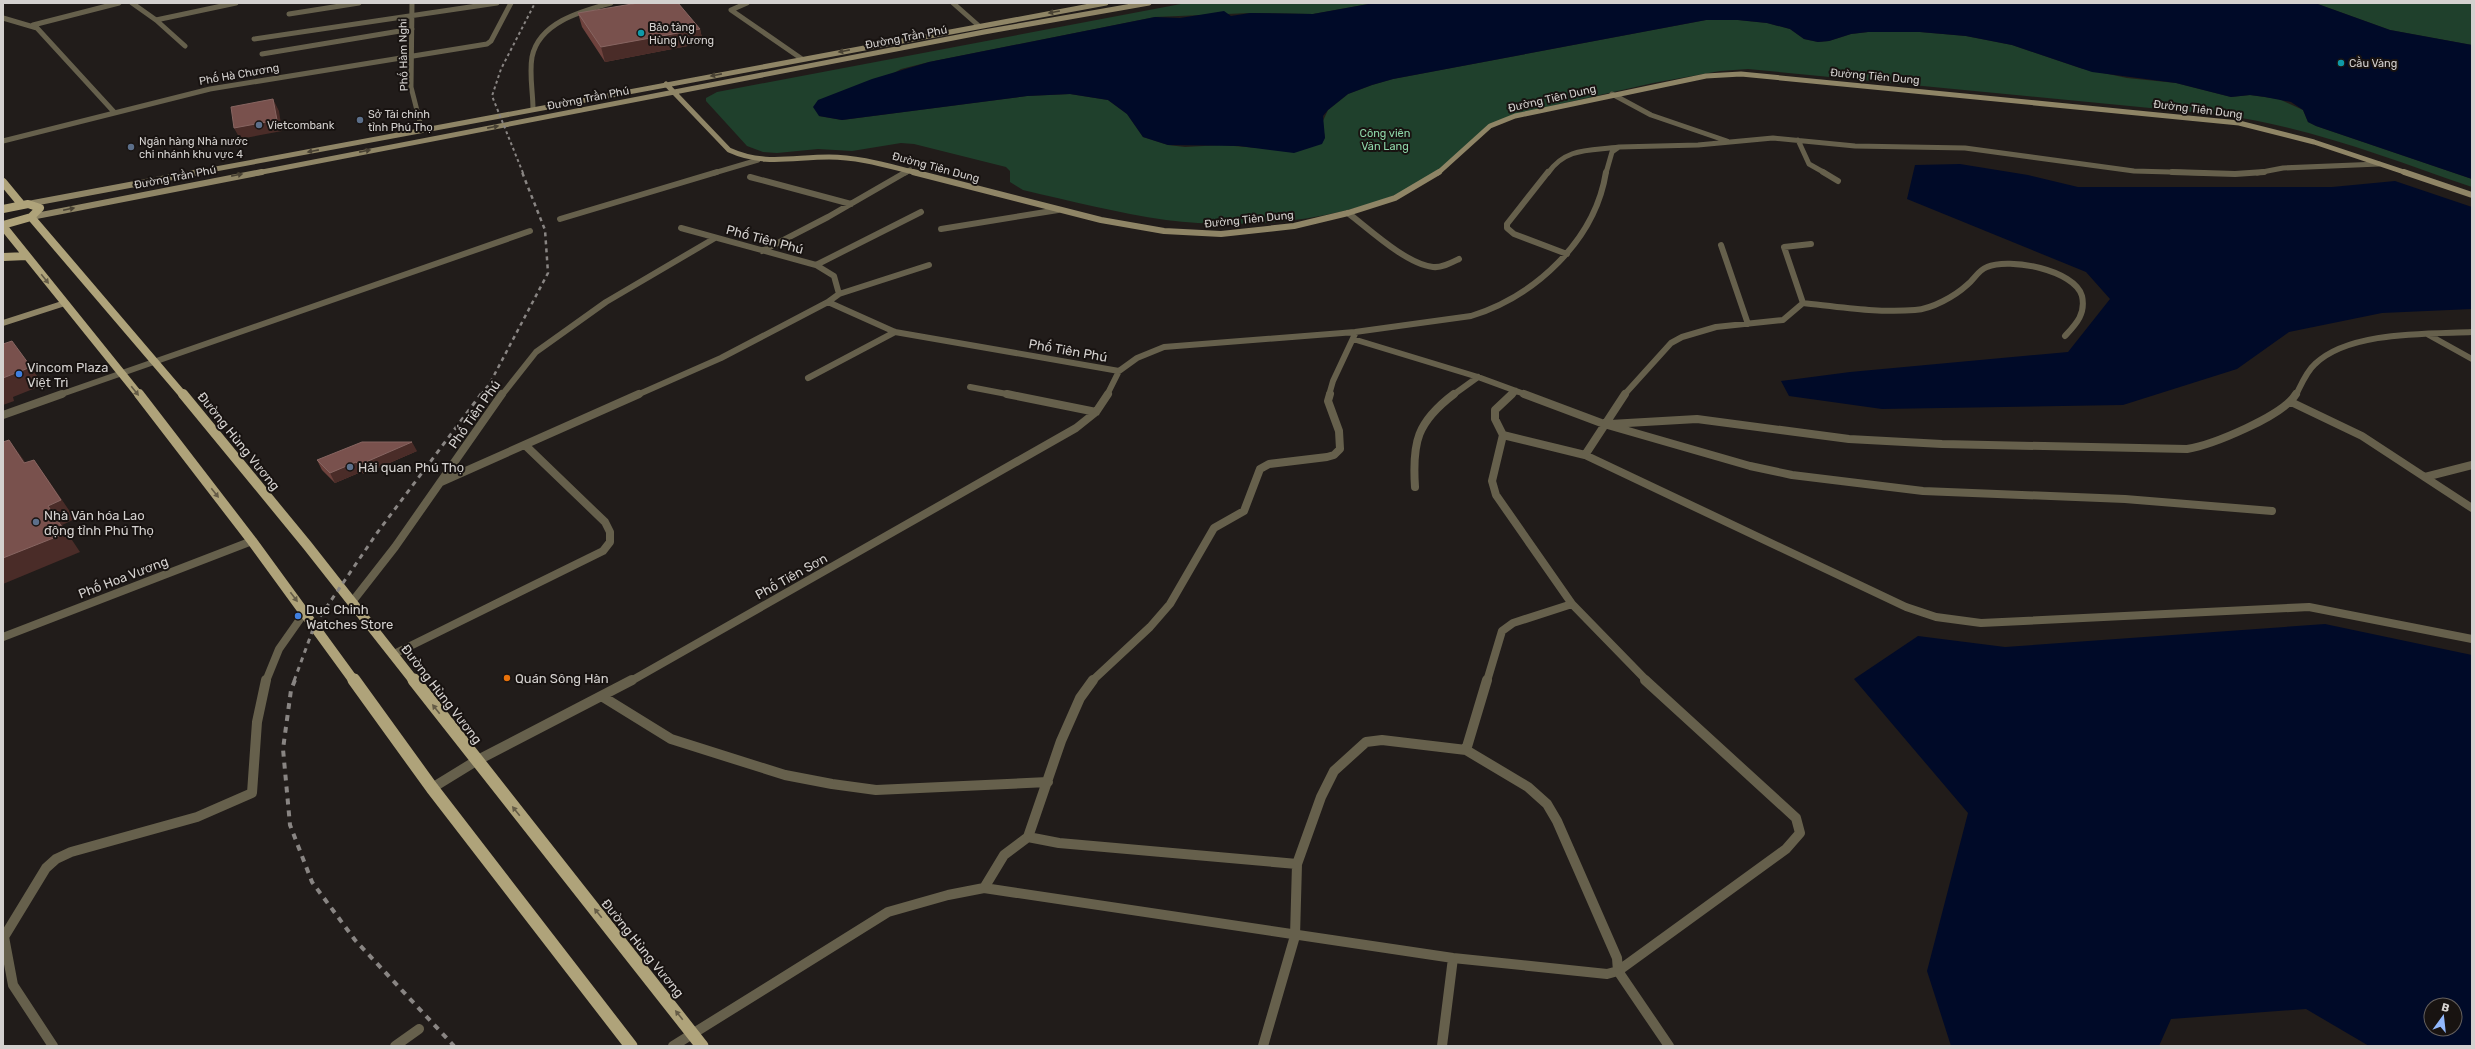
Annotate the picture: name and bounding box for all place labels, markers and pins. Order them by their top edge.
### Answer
place label: Bảo tàng Hùng Vương [649,21,714,47]
marker: Bảo tàng Hùng Vương [636,28,646,38]
place label: Cầu Vàng [2349,56,2397,70]
marker: Cầu Vàng [2336,58,2346,68]
place label: Sở Tài chính tỉnh Phú Thọ [368,108,433,134]
marker: Sở Tài chính tỉnh Phú Thọ [355,115,365,125]
place label: Vietcombank [267,119,335,132]
marker: Vietcombank [254,120,264,130]
place label: Ngân hàng Nhà nước chi nhánh khu vực 4 [139,135,248,161]
marker: Ngân hàng Nhà nước chi nhánh khu vực 4 [126,142,136,152]
place label: Vincom Plaza Việt Trì [27,360,108,390]
marker: Vincom Plaza Việt Trì [14,369,24,379]
place label: Hải quan Phú Thọ [358,460,464,475]
marker: Hải quan Phú Thọ [345,462,355,472]
place label: Nhà Văn hóa Lao động tỉnh Phú Thọ [44,508,154,539]
marker: Nhà Văn hóa Lao động tỉnh Phú Thọ [31,517,41,527]
place label: Duc Chinh Watches Store [306,602,393,632]
marker: Duc Chinh Watches Store [293,611,303,621]
place label: Quán Sông Hàn [515,671,609,687]
marker: Quán Sông Hàn [502,673,512,683]

